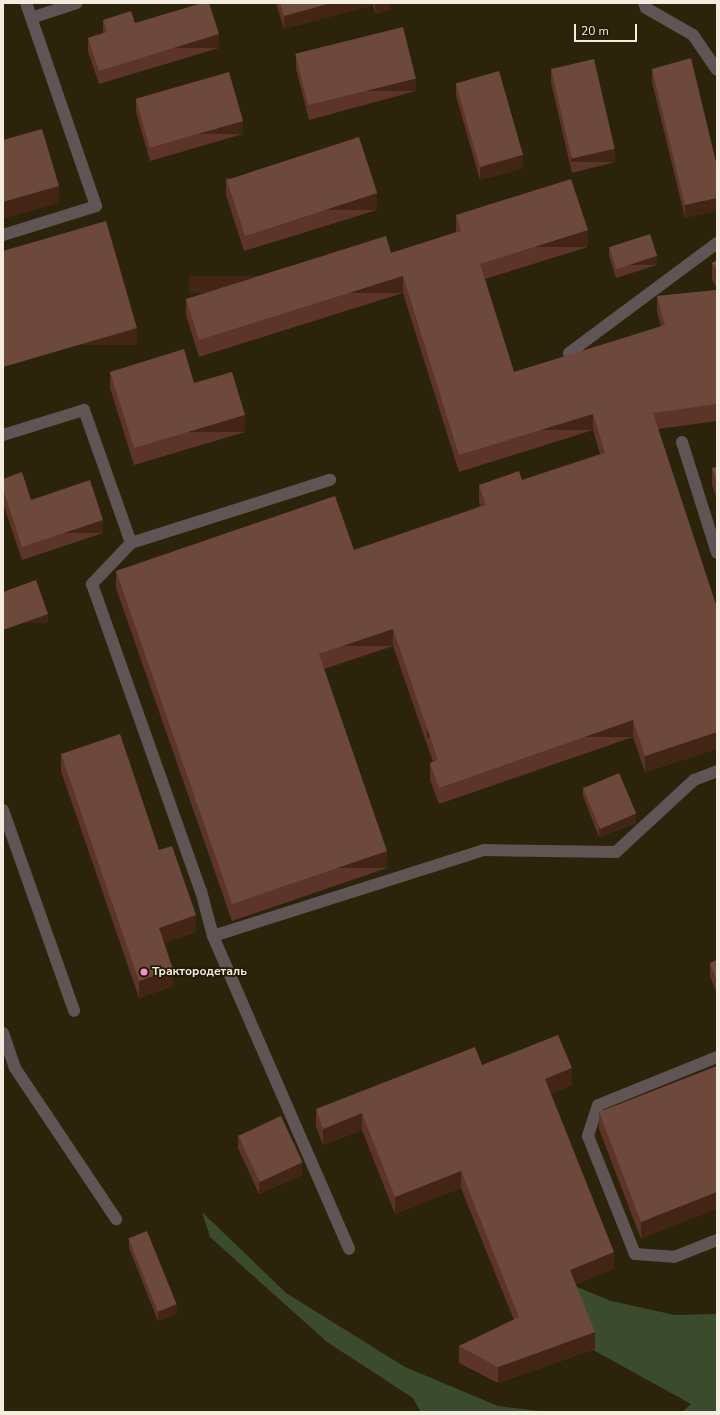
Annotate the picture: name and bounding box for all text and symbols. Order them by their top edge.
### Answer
scale bar [576,16,639,42]
text: 20 m [581,23,609,39]
place label: Трактородеталь [152,965,247,979]
marker: Трактородеталь [139,967,149,977]

